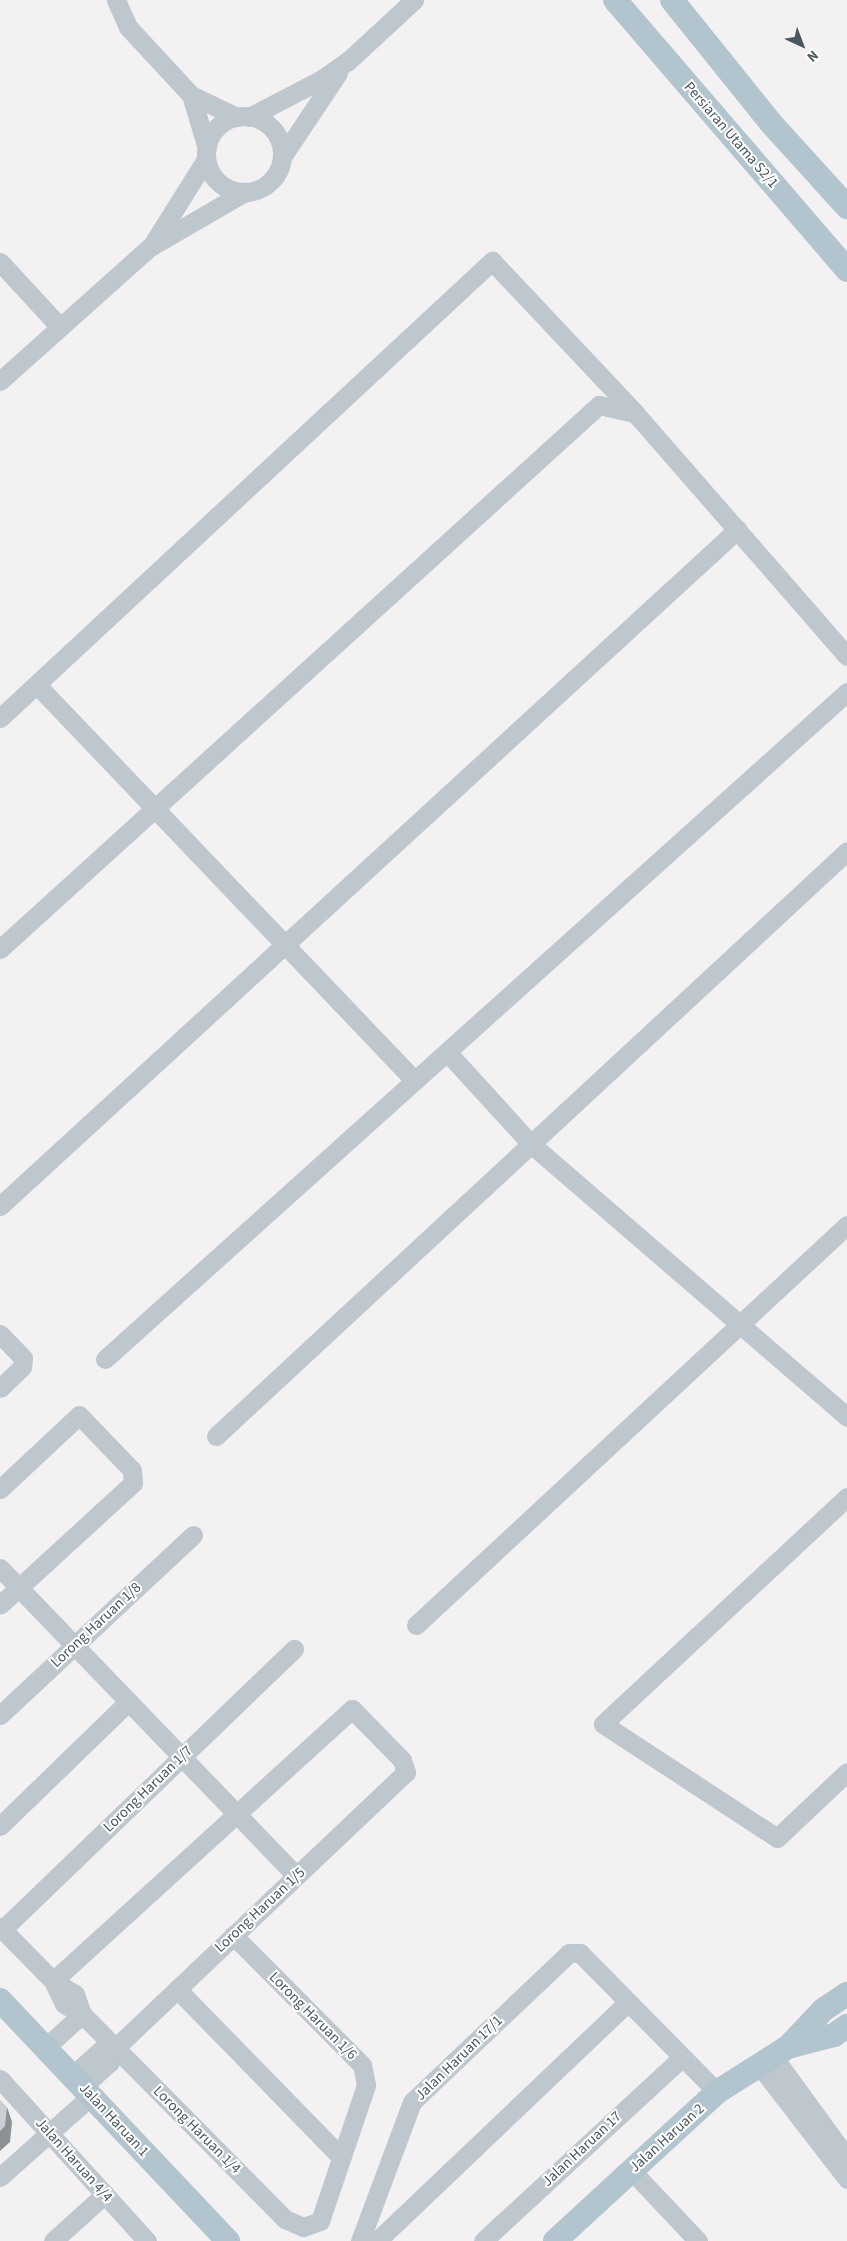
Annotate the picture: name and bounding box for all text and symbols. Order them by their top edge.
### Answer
north arrow [777,20,827,70]
text: N [802,45,822,66]
street label: Persiaran Utama S2/1 [680,78,782,192]
street label: Lorong Haruan 1/8 [47,1579,145,1671]
street label: Lorong Haruan 1/7 [100,1742,196,1836]
street label: Lorong Haruan 1/5 [211,1864,309,1956]
street label: Lorong Haruan 1/6 [265,1968,361,2064]
street label: Jalan Haruan 17/1 [412,2012,506,2104]
street label: Jalan Haruan 1 [75,2079,153,2161]
street label: Lorong Haruan 1/4 [149,2082,245,2178]
street label: Jalan Haruan 2 [626,2100,708,2176]
street label: Jalan Haruan 17 [539,2108,625,2190]
street label: Jalan Haruan 4/4 [32,2114,116,2206]

